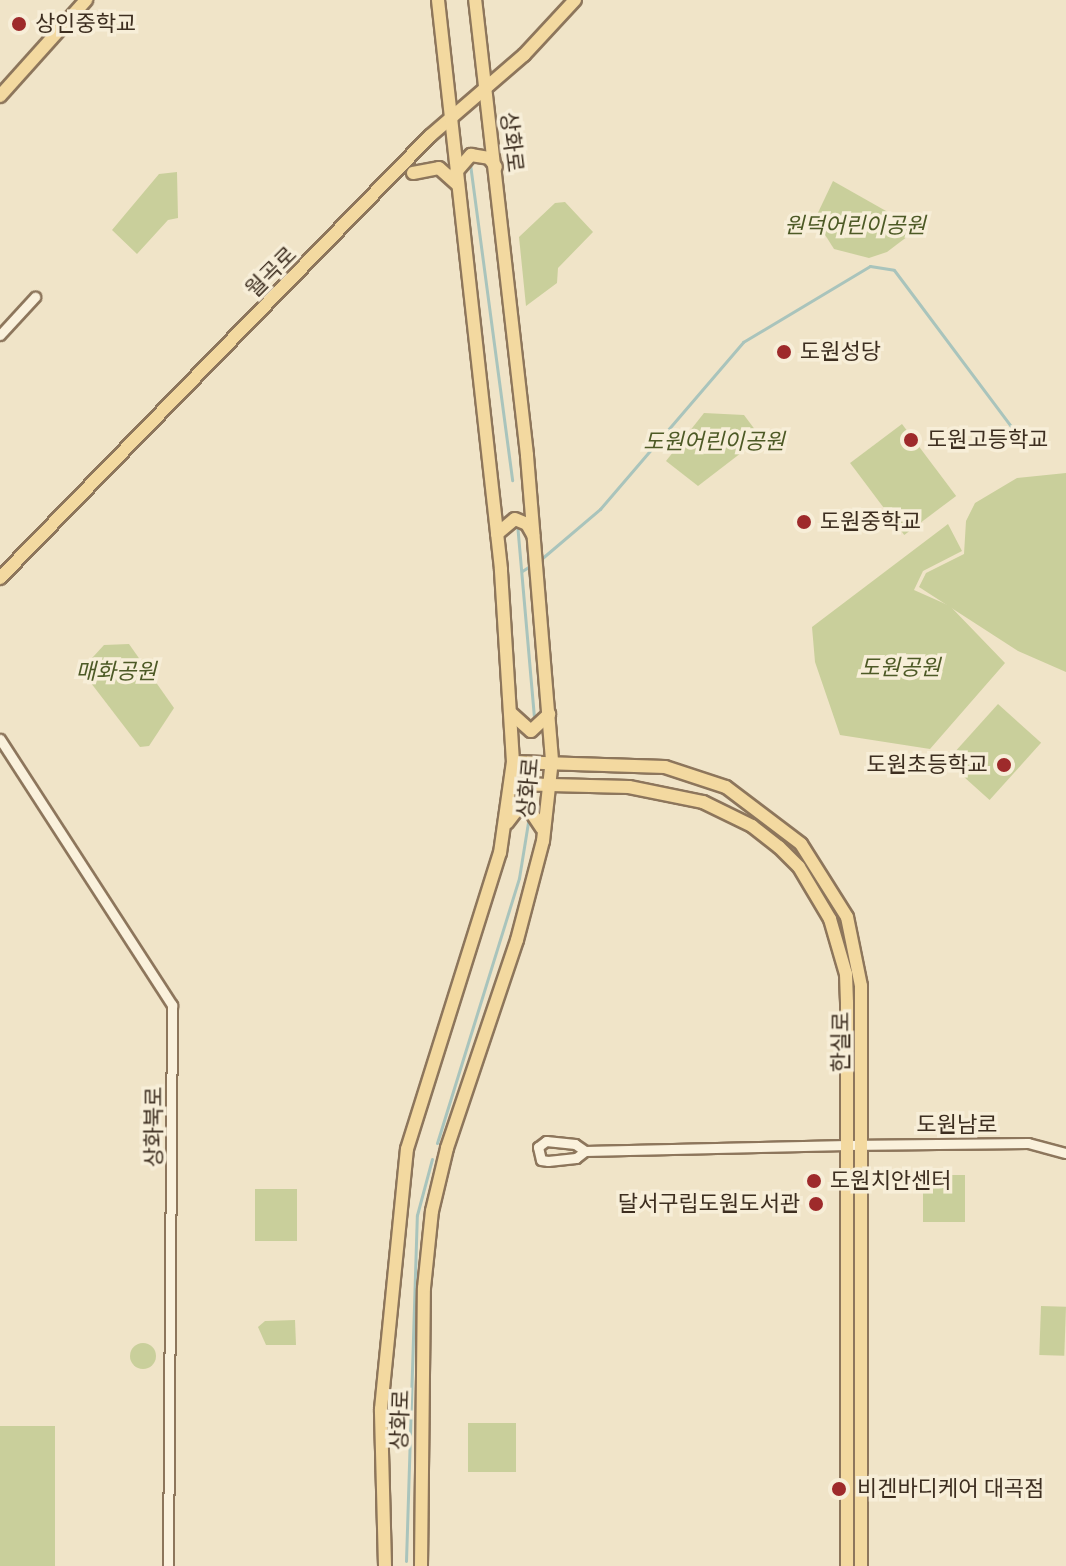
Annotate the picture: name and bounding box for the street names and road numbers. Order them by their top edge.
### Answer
street label: 상화로 [495,110,529,174]
street label: 월곡로 [240,241,302,303]
street label: 상화로 [512,757,544,819]
street label: 한실로 [828,1012,854,1072]
street label: 상화북로 [141,1087,167,1167]
street label: 도원남로 [917,1112,997,1138]
street label: 상화로 [386,1389,414,1451]

